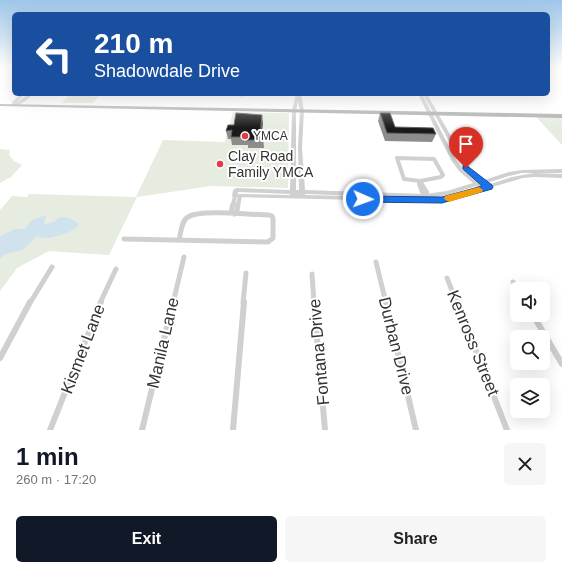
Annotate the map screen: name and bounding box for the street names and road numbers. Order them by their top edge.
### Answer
street label: Kenross Street [443,287,503,399]
street label: Durban Drive [375,295,417,397]
street label: Manila Lane [143,296,183,390]
street label: Fontana Drive [305,298,333,406]
street label: Kismet Lane [57,301,109,397]

